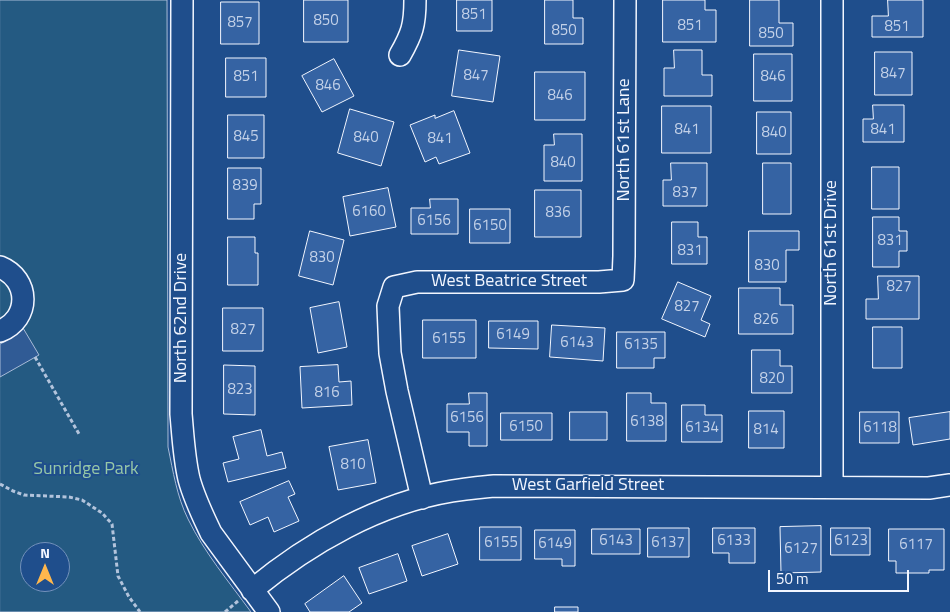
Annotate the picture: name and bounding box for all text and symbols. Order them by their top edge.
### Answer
house number: 851 [461,6,487,24]
house number: 850 [313,12,339,30]
house number: 857 [227,14,253,32]
house number: 851 [677,17,703,35]
house number: 851 [884,18,910,36]
house number: 850 [551,22,577,40]
house number: 850 [758,25,784,43]
house number: 847 [880,65,906,83]
house number: 847 [463,67,489,85]
house number: 851 [233,68,259,86]
house number: 846 [760,68,786,86]
house number: 846 [315,77,341,95]
street label: North 61st Lane [614,79,636,201]
house number: 846 [547,87,573,105]
house number: 841 [674,121,700,139]
house number: 841 [870,121,896,139]
house number: 840 [761,124,787,142]
house number: 845 [233,128,259,146]
house number: 840 [353,129,379,147]
house number: 841 [427,130,453,148]
house number: 840 [550,154,576,172]
house number: 839 [232,177,258,195]
street label: North 61st Drive [821,180,843,306]
house number: 837 [672,184,698,202]
house number: 6160 [352,203,386,221]
house number: 836 [545,204,571,222]
house number: 6156 [417,212,451,230]
house number: 6150 [473,217,507,235]
house number: 831 [877,232,903,250]
house number: 831 [677,242,703,260]
house number: 830 [309,249,335,267]
street label: North 62nd Drive [171,253,193,383]
house number: 830 [754,257,780,275]
street label: West Beatrice Street [431,271,587,293]
house number: 827 [886,278,912,296]
house number: 827 [674,298,700,316]
house number: 826 [753,311,779,329]
house number: 827 [230,321,256,339]
house number: 6149 [496,326,530,344]
house number: 6155 [432,330,466,348]
house number: 6143 [560,334,594,352]
house number: 6135 [624,336,658,354]
house number: 820 [759,370,785,388]
house number: 823 [227,381,253,399]
house number: 816 [314,384,340,402]
house number: 6156 [450,409,484,427]
house number: 6138 [630,413,664,431]
house number: 6150 [509,418,543,436]
house number: 6134 [685,419,719,437]
house number: 6118 [863,419,897,437]
house number: 814 [753,421,779,439]
house number: 810 [340,456,366,474]
park label: Sunridge Park [33,459,139,481]
street label: West Garfield Street [512,475,664,497]
house number: 6143 [599,532,633,550]
house number: 6133 [717,532,751,550]
house number: 6123 [834,532,868,550]
house number: 6155 [484,534,518,552]
house number: 6137 [651,534,685,552]
house number: 6149 [538,535,572,553]
house number: 6117 [899,536,933,554]
house number: 6127 [784,540,818,558]
north arrow [20,542,70,592]
text: N [40,542,50,563]
scale bar [770,560,911,592]
text: 50 m [776,567,809,590]

